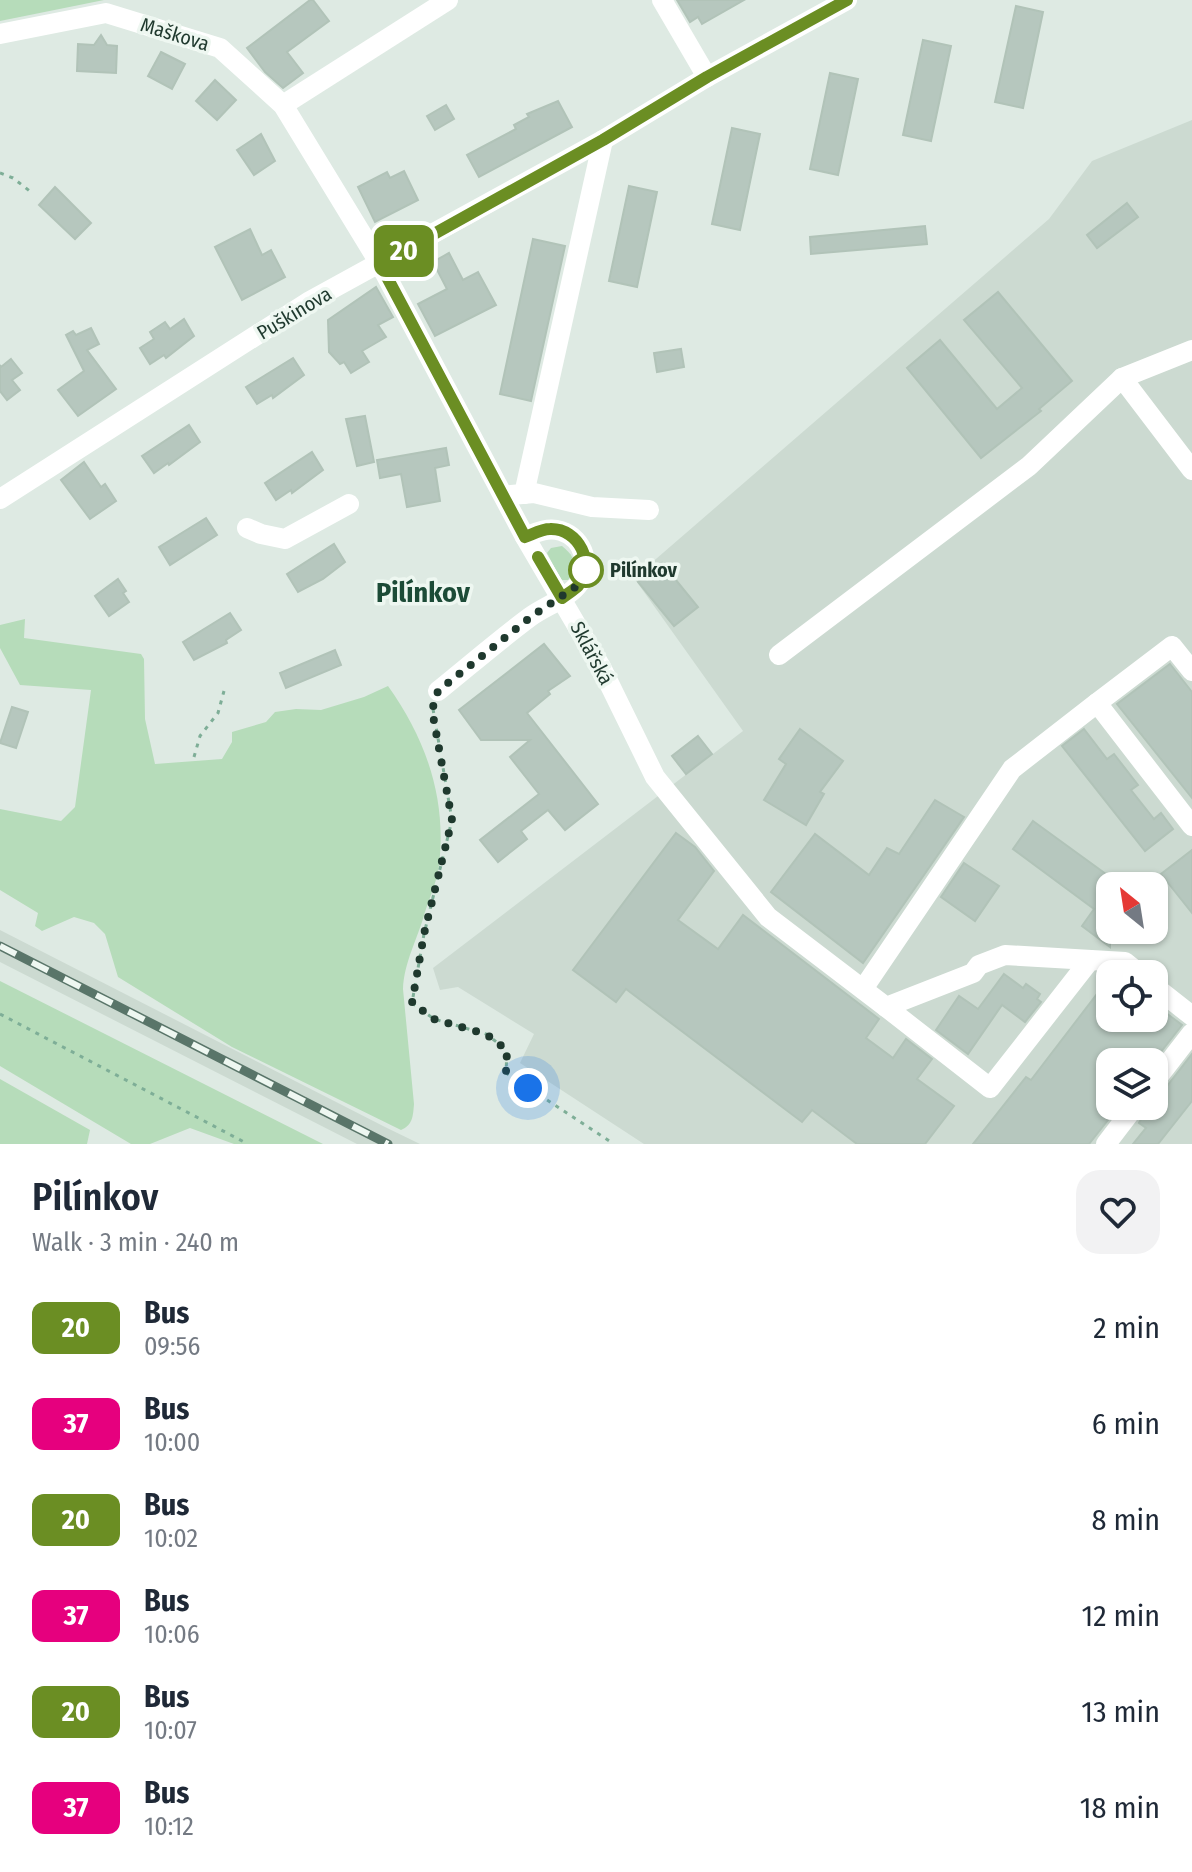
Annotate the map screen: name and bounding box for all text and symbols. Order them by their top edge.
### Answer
street label: Maškova [138,12,212,56]
line badge: 20 [368,225,440,277]
text: 20 [390,234,418,267]
street label: Puškinova [252,281,336,345]
marker: Pilínkov [569,553,603,587]
place label: Pilínkov [610,558,678,582]
district label: Pilínkov [376,576,471,609]
street label: Sklářská [565,617,619,689]
north arrow [1096,872,1168,944]
map controls [1096,872,1168,1120]
button: locate [1096,960,1168,1032]
button: layers [1096,1048,1168,1120]
your location [508,1068,548,1108]
button: heart [1076,1170,1160,1254]
text: Pilínkov [32,1174,158,1220]
text: Walk · 3 min · 240 m [32,1227,239,1258]
text: Bus [144,1295,189,1331]
text: 2 min [1093,1310,1160,1346]
text: 20 [62,1311,90,1344]
text: 09:56 [144,1331,200,1362]
text: Bus [144,1391,189,1427]
text: 6 min [1092,1406,1160,1442]
text: 37 [63,1407,89,1440]
text: 10:00 [144,1427,200,1458]
text: Bus [144,1487,189,1523]
text: 8 min [1092,1502,1160,1538]
text: 20 [62,1503,90,1536]
text: 10:02 [144,1523,198,1554]
text: Bus [144,1583,189,1619]
text: 12 min [1082,1598,1160,1634]
text: 37 [63,1599,89,1632]
text: 10:06 [144,1619,200,1650]
text: Bus [144,1679,189,1715]
text: 13 min [1081,1694,1160,1730]
text: 20 [62,1695,90,1728]
text: 10:07 [144,1715,197,1746]
text: Bus [144,1775,189,1811]
text: 18 min [1080,1790,1160,1826]
text: 37 [63,1791,89,1824]
text: 10:12 [144,1811,194,1842]

